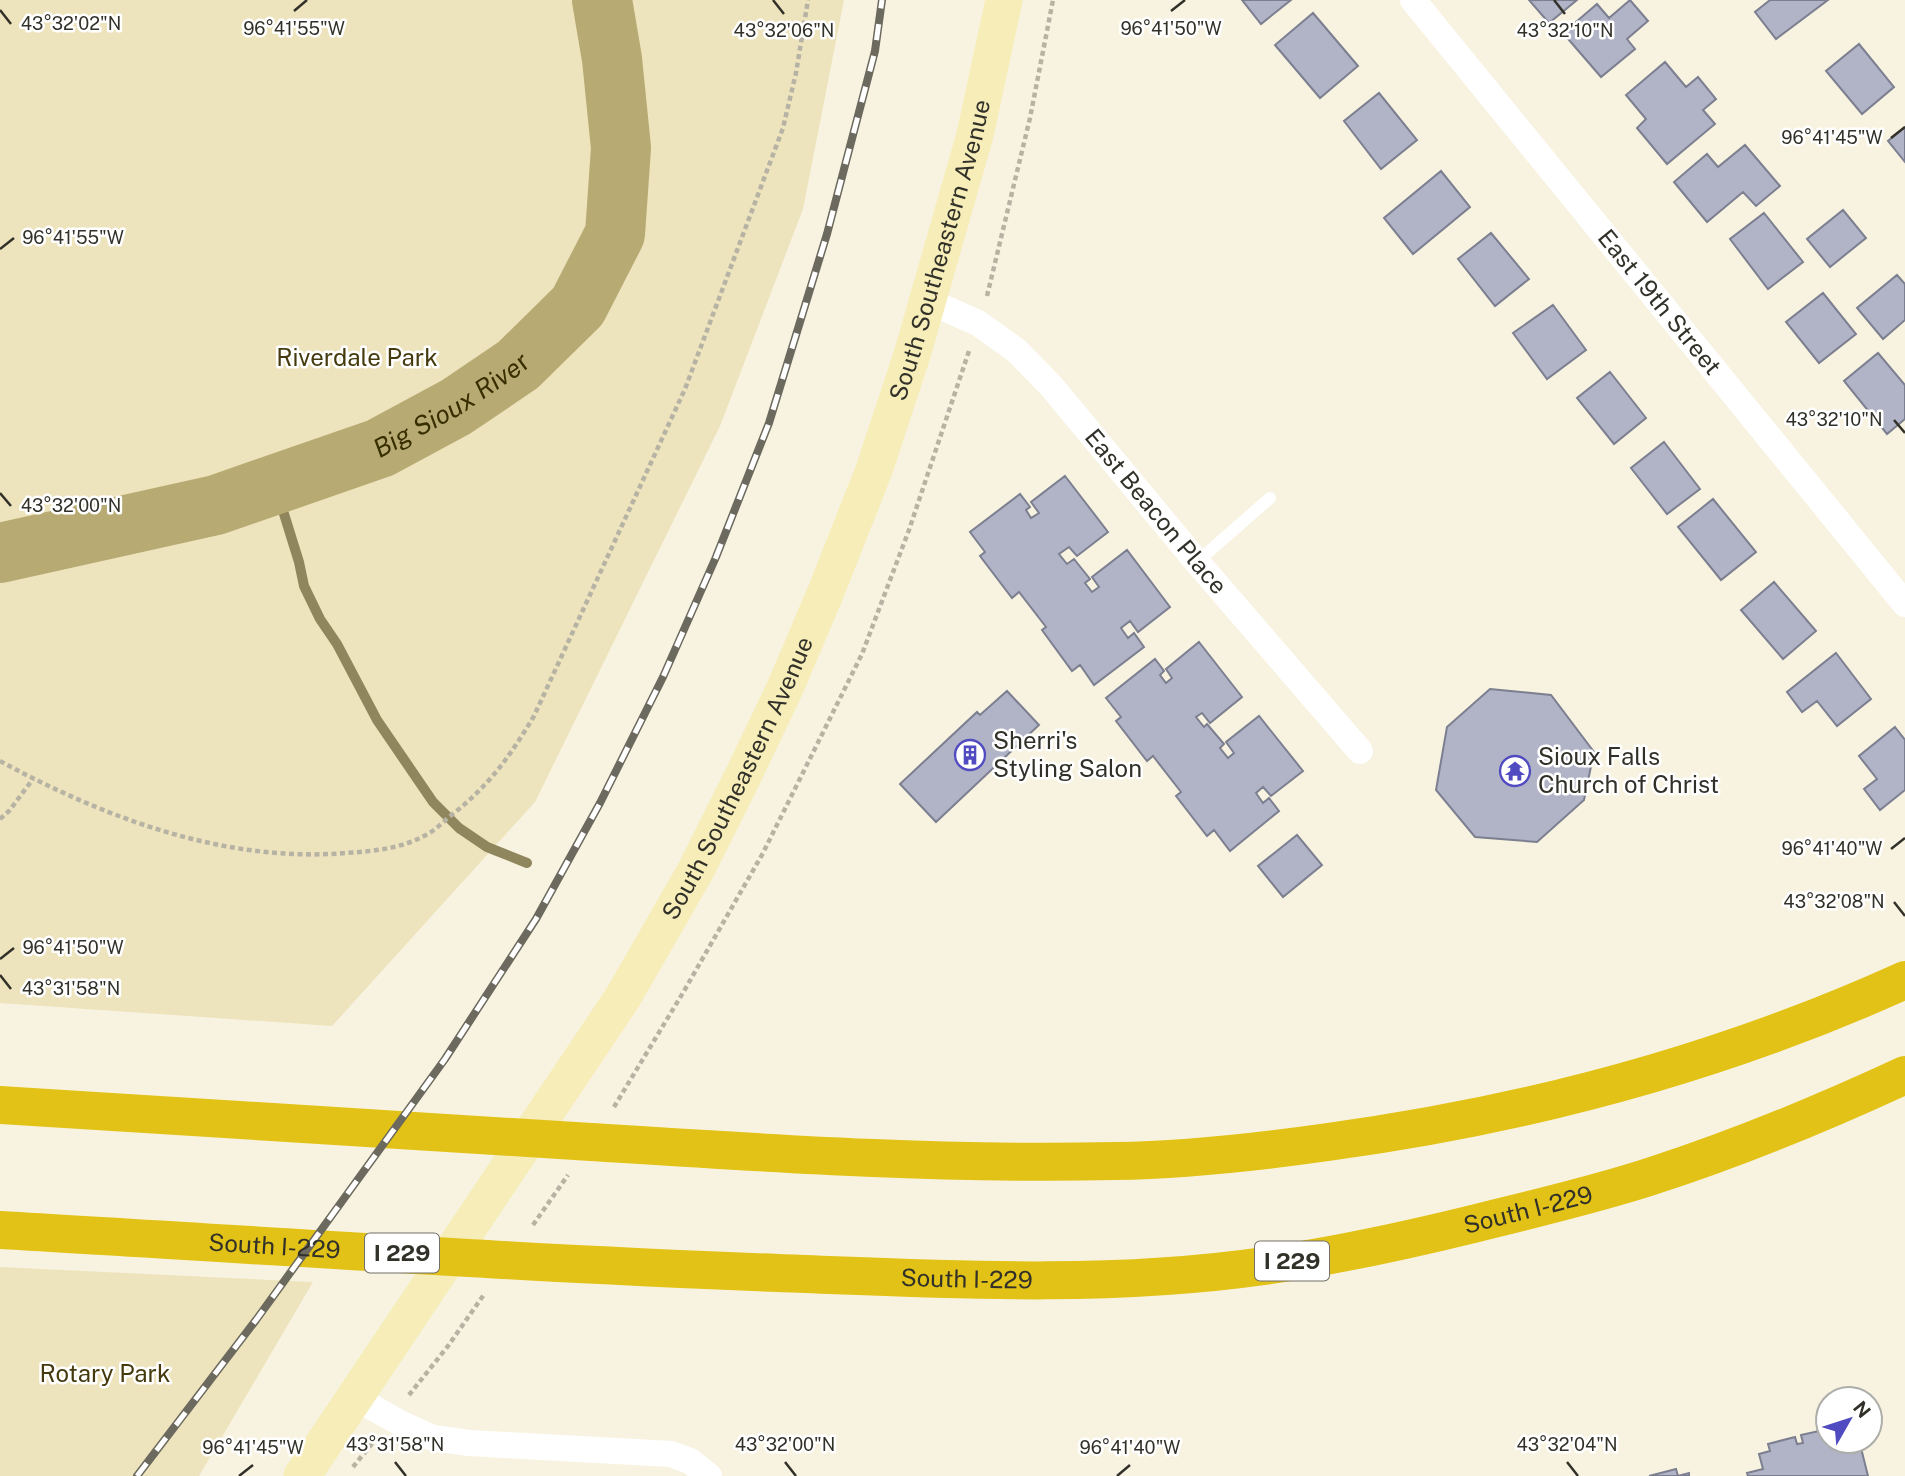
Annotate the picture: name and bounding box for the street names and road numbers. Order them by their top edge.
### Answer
street label: South Southeastern Avenue [883,97,995,404]
street label: East 19th Street [1593,224,1727,380]
street label: East Beacon Place [1080,423,1233,599]
street label: South Southeastern Avenue [656,632,818,924]
street label: South I-229 [1460,1179,1595,1239]
street label: South I-229 [208,1228,341,1263]
road number: I 229 [365,1234,439,1272]
road number: I 229 [1255,1242,1329,1280]
street label: South I-229 [900,1263,1033,1293]

